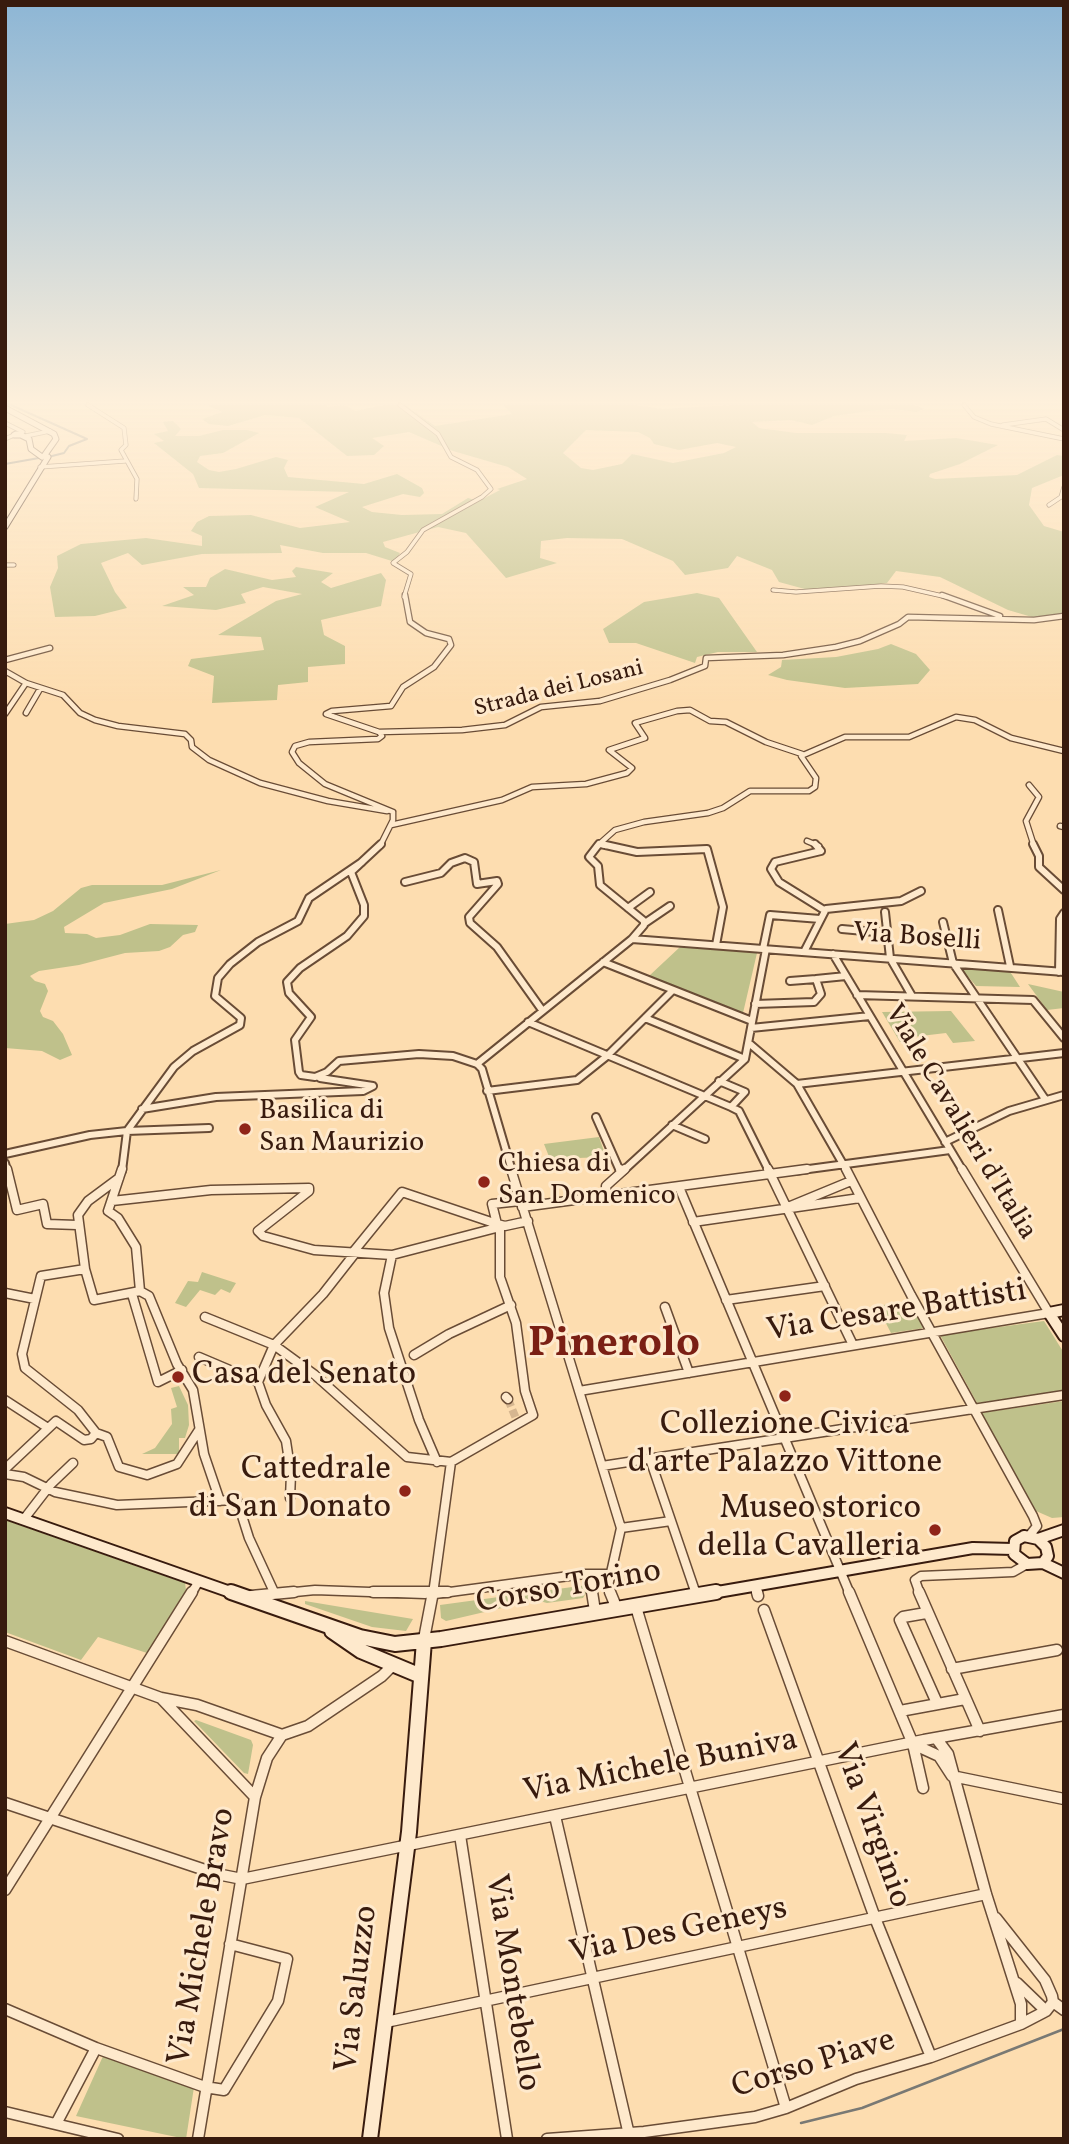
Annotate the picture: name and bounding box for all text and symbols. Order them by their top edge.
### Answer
street label: Strada dei Losani [472,656,646,724]
street label: Via Boselli [852,918,982,960]
street label: Viale Cavalieri d'Italia [875,999,1043,1247]
place label: Basilica di San Maurizio [259,1096,424,1162]
marker: Basilica di San Maurizio [237,1121,253,1137]
place label: Chiesa di San Domenico [498,1149,676,1215]
marker: Chiesa di San Domenico [476,1174,492,1190]
street label: Via Cesare Battisti [764,1273,1030,1353]
district label: Pinerolo [528,1322,700,1372]
place label: Casa del Senato [192,1357,416,1397]
marker: Casa del Senato [170,1369,186,1385]
marker: Collezione Civica d'arte Palazzo Vittone [777,1388,793,1404]
place label: Collezione Civica d'arte Palazzo Vittone [628,1407,942,1485]
place label: Cattedrale di San Donato [189,1452,391,1530]
marker: Cattedrale di San Donato [397,1483,413,1499]
place label: Museo storico della Cavalleria [698,1491,921,1569]
marker: Museo storico della Cavalleria [927,1522,943,1538]
street label: Corso Torino [474,1553,664,1625]
street label: Via Michele Buniva [520,1722,802,1814]
street label: Via Virginio [822,1738,918,1914]
street label: Via Michele Bravo [162,1805,246,2069]
street label: Via Montebello [473,1872,547,2094]
street label: Via Des Geneys [567,1891,791,1975]
street label: Via Saluzzo [329,1903,389,2075]
street label: Corso Piave [728,2022,900,2110]

